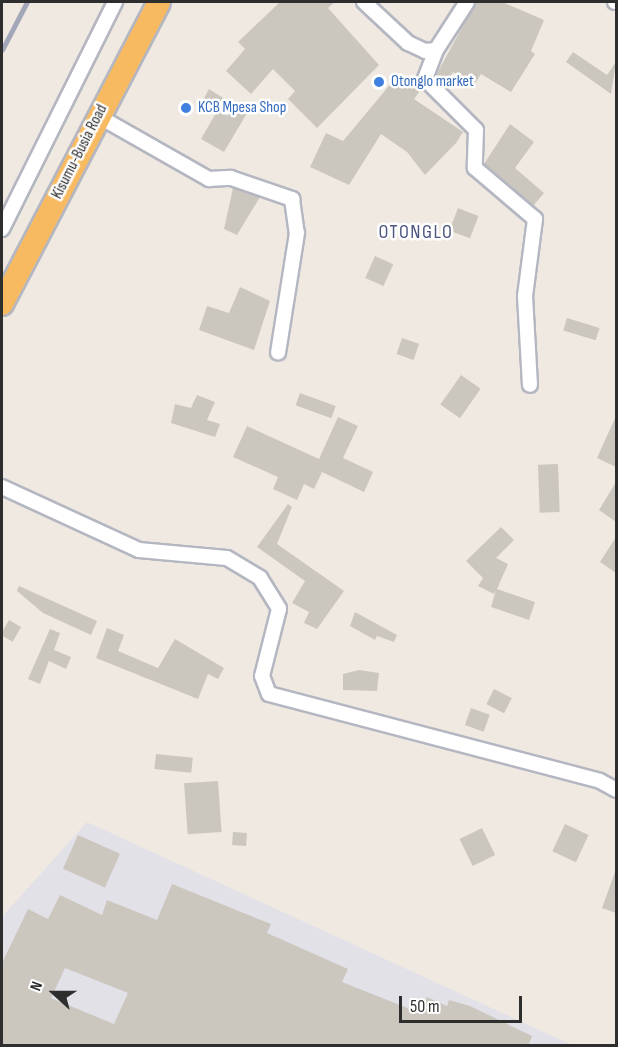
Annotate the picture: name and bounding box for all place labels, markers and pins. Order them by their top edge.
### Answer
place label: Otonglo market [391,72,474,92]
marker: Otonglo market [372,75,386,89]
place label: KCB Mpesa Shop [198,98,286,118]
marker: KCB Mpesa Shop [179,101,193,115]

